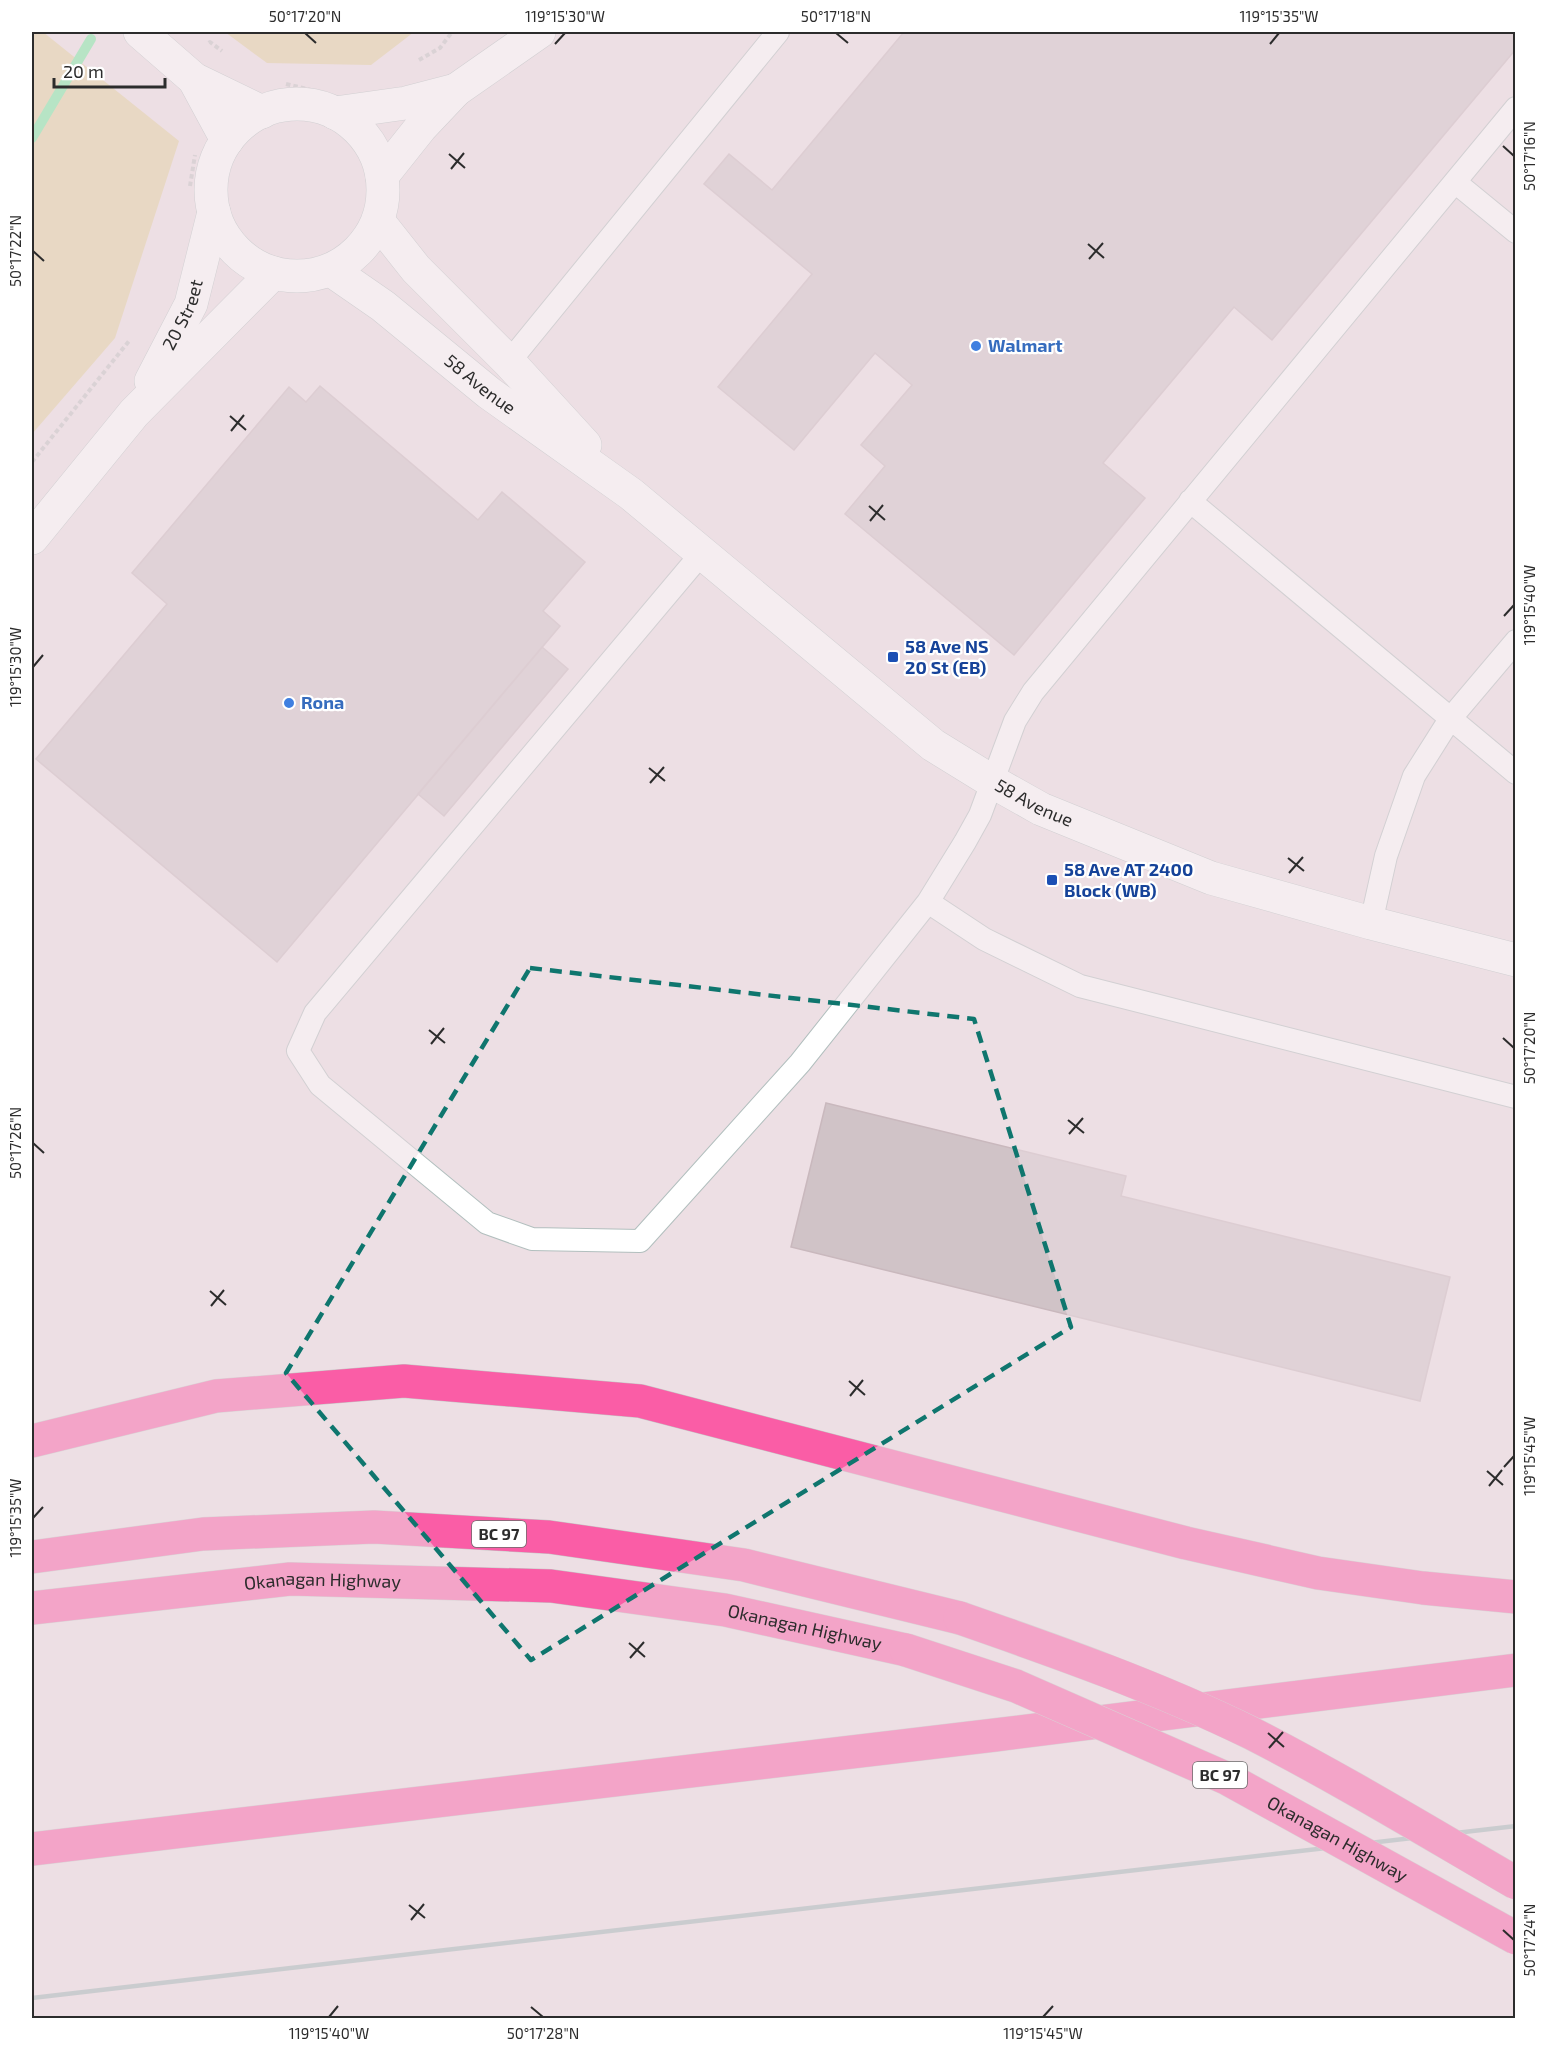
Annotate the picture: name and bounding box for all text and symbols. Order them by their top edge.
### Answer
text: 50°17'20"N [269,7,341,25]
text: 119°15'30"W [525,7,605,25]
text: 50°17'18"N [801,7,871,25]
text: 119°15'35"W [1239,7,1319,25]
scale bar [54,51,165,89]
text: 20 m [63,60,104,82]
text: 50°17'16"N [1520,121,1538,191]
text: 50°17'22"N [6,215,24,287]
street label: 20 Street [157,277,207,353]
place label: Walmart [988,334,1063,356]
marker: Walmart [969,339,983,353]
street label: 58 Avenue [440,349,520,418]
text: 119°15'40"W [1520,565,1538,645]
text: 119°15'30"W [6,627,24,707]
place label: 58 Ave NS 20 St (EB) [905,635,989,678]
marker: 58 Ave NS 20 St (EB) [886,650,900,664]
place label: Rona [301,691,344,713]
marker: Rona [282,696,296,710]
street label: 58 Avenue [992,773,1076,831]
place label: 58 Ave AT 2400 Block (WB) [1064,858,1193,901]
marker: 58 Ave AT 2400 Block (WB) [1045,873,1059,887]
text: 50°17'20"N [1520,1012,1538,1084]
text: 50°17'26"N [6,1107,24,1179]
text: 119°15'45"W [1520,1416,1538,1496]
text: 119°15'35"W [6,1478,24,1558]
road number: BC 97 [472,1521,526,1547]
street label: Okanagan Highway [243,1567,402,1594]
street label: Okanagan Highway [726,1599,884,1654]
road number: BC 97 [1193,1762,1247,1788]
street label: Okanagan Highway [1264,1791,1412,1886]
text: 50°17'24"N [1520,1904,1538,1976]
text: 119°15'40"W [289,2024,369,2042]
text: 50°17'28"N [507,2024,579,2042]
text: 119°15'45"W [1003,2024,1083,2042]

